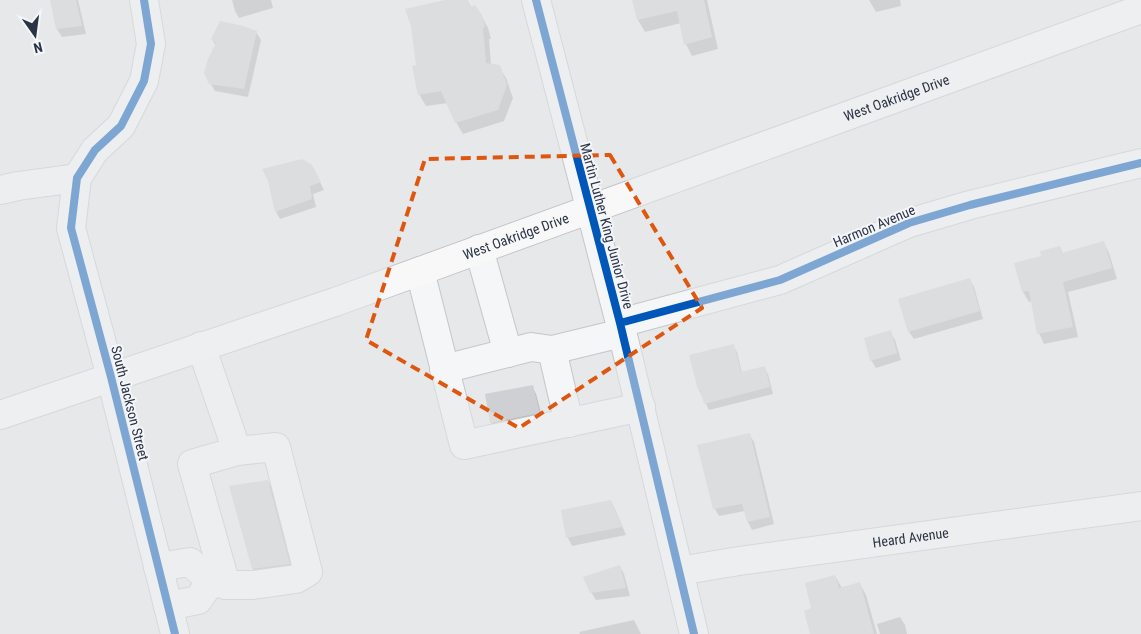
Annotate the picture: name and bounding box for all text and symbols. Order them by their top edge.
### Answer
north arrow [10,10,60,60]
text: N [32,39,44,56]
street label: West Oakridge Drive [841,71,952,124]
street label: Martin Luther King Junior Drive [577,141,637,311]
street label: Harmon Avenue [831,201,918,250]
street label: West Oakridge Drive [461,210,571,263]
street label: South Jackson Street [108,344,152,462]
street label: Heard Avenue [872,524,950,551]

